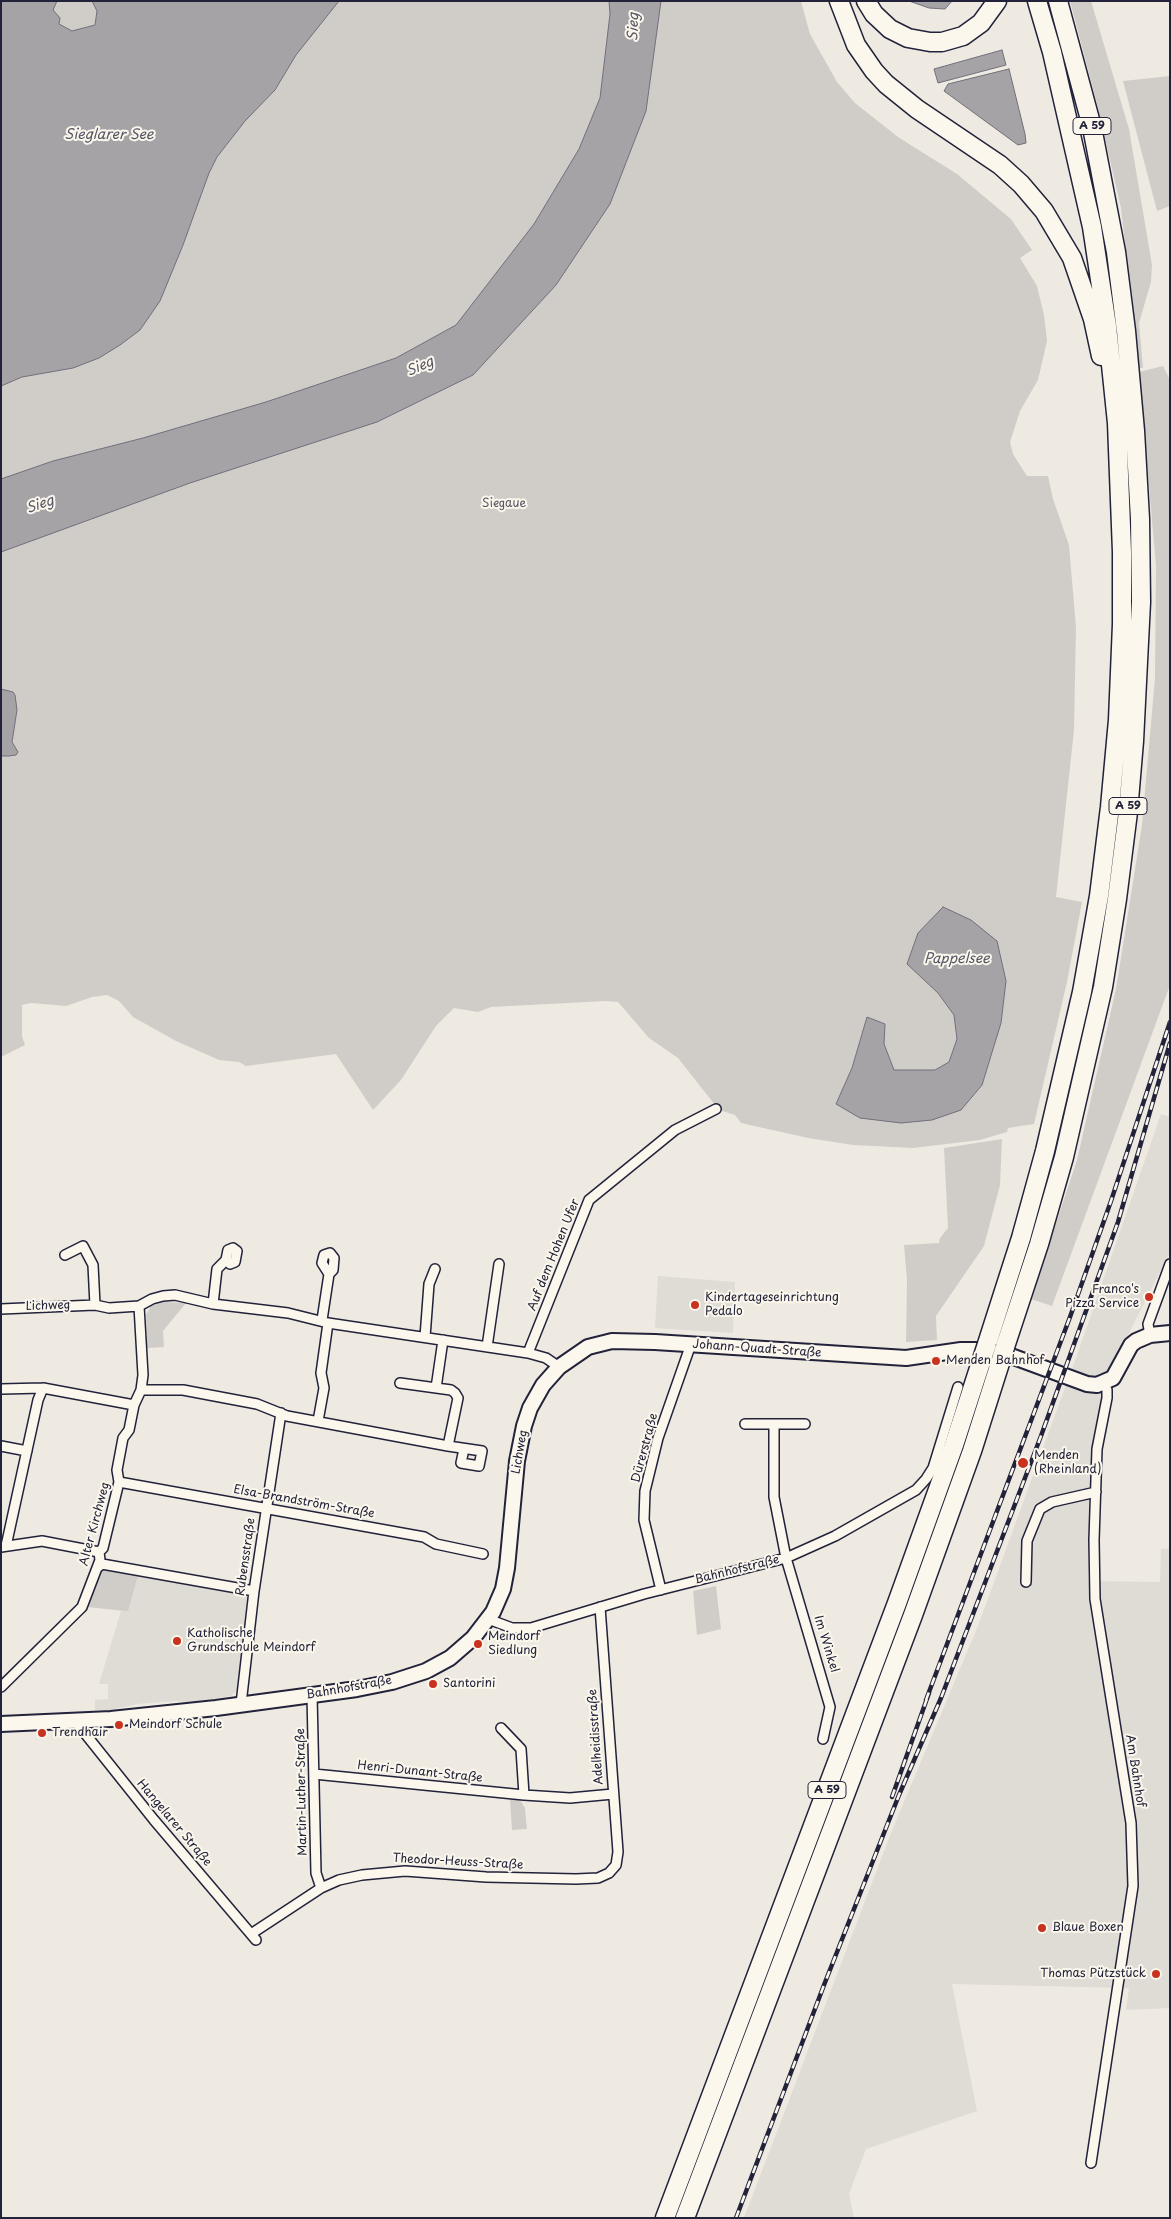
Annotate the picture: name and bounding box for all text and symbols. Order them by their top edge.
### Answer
water label: Sieg [625,13,643,41]
road number: A 59 [1073,118,1111,134]
water label: Sieglarer See [64,127,154,143]
water label: Sieg [404,354,436,380]
water label: Sieg [24,492,56,518]
park label: Siegaue [482,497,526,511]
road number: A 59 [1109,798,1147,814]
water label: Pappelsee [924,951,990,967]
street label: Auf dem Hohen Ufer [525,1197,583,1313]
place label: Franco's Pizza Service [1065,1283,1139,1311]
place label: Kindertageseinrichtung Pedalo [705,1291,839,1319]
marker: Franco's Pizza Service [1143,1291,1155,1303]
street label: Lichweg [25,1298,71,1314]
marker: Kindertageseinrichtung Pedalo [689,1299,701,1311]
street label: Johann-Quadt-Straße [692,1337,822,1361]
place label: Menden Bahnhof [946,1354,1044,1368]
marker: Menden Bahnhof [930,1355,942,1367]
street label: Dürerstraße [629,1412,661,1484]
street label: Lichweg [509,1429,531,1475]
place label: Menden (Rheinland) [1034,1449,1101,1477]
marker: Menden (Rheinland) [1016,1456,1030,1470]
street label: Alter Kirchweg [77,1481,113,1567]
street label: Elsa-Brandström-Straße [232,1483,376,1521]
street label: Rubensstraße [233,1517,259,1597]
street label: Bahnhofstraße [693,1553,781,1587]
street label: Im Winkel [810,1614,842,1674]
place label: Katholische Grundschule Meindorf [187,1627,315,1655]
place label: Meindorf Siedlung [488,1630,540,1658]
marker: Katholische Grundschule Meindorf [171,1635,183,1647]
marker: Meindorf Siedlung [472,1638,484,1650]
street label: Bahnhofstraße [305,1673,393,1703]
place label: Santorini [443,1677,495,1691]
marker: Santorini [427,1678,439,1690]
street label: Adelheidisstraße [585,1689,607,1785]
place label: Meindorf Schule [129,1718,222,1732]
marker: Meindorf Schule [113,1719,125,1731]
place label: Trendhair [52,1726,108,1740]
marker: Trendhair [36,1727,48,1739]
street label: Martin-Luther-Straße [294,1728,310,1856]
street label: Am Bahnhof [1122,1734,1148,1808]
street label: Henri-Dunant-Straße [357,1758,483,1786]
street label: Hangelarer Straße [134,1777,214,1869]
road number: A 59 [808,1782,846,1798]
street label: Theodor-Heuss-Straße [392,1851,524,1873]
place label: Blaue Boxen [1052,1921,1124,1935]
marker: Blaue Boxen [1036,1922,1048,1934]
place label: Thomas Pützstück [1040,1967,1146,1981]
marker: Thomas Pützstück [1150,1968,1162,1980]

